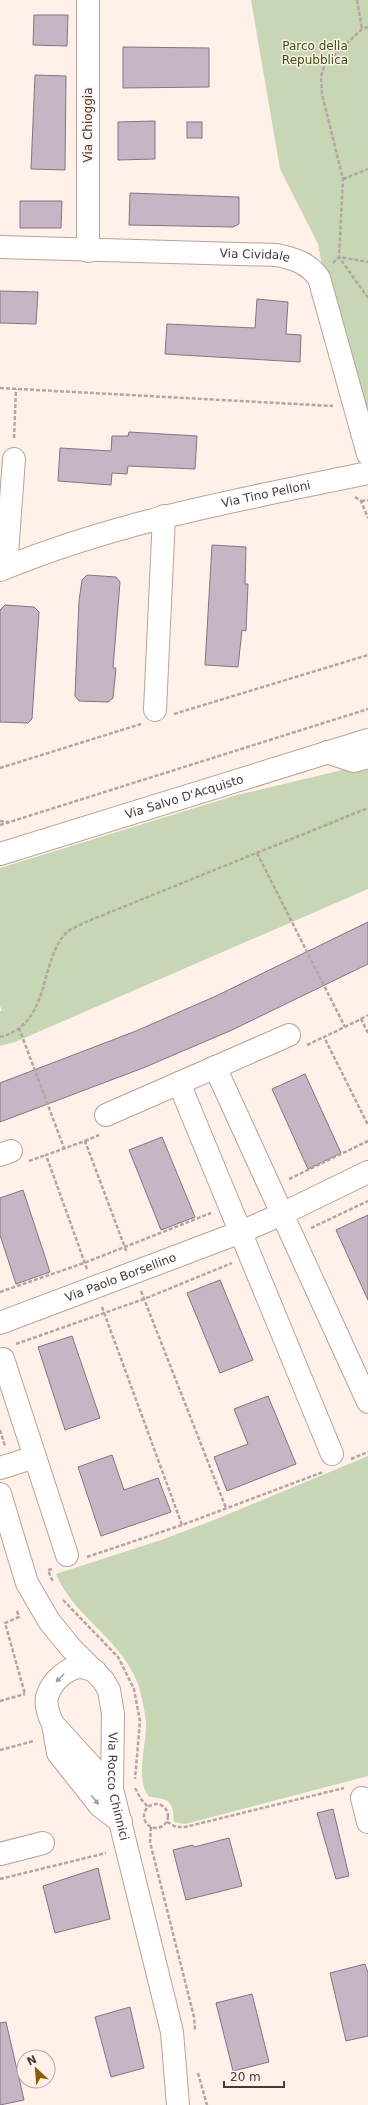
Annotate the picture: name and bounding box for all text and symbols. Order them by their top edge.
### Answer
park label: Parco della Repubblica [282,39,348,67]
street label: Via Chioggia [81,87,95,163]
street label: Via Cividale [220,246,292,265]
street label: Via Tino Pelloni [220,478,312,510]
street label: Via Salvo D'Acquisto [123,772,245,822]
street label: Via Paolo Borsellino [63,1250,178,1305]
one-way arrow [55,1673,65,1683]
street label: Via Rocco Chinnici [105,1732,131,1842]
one-way arrow [91,1795,100,1806]
north arrow [16,2049,56,2089]
text: N [25,2053,39,2068]
scale bar [224,2063,284,2089]
text: 20 m [230,2070,261,2084]

